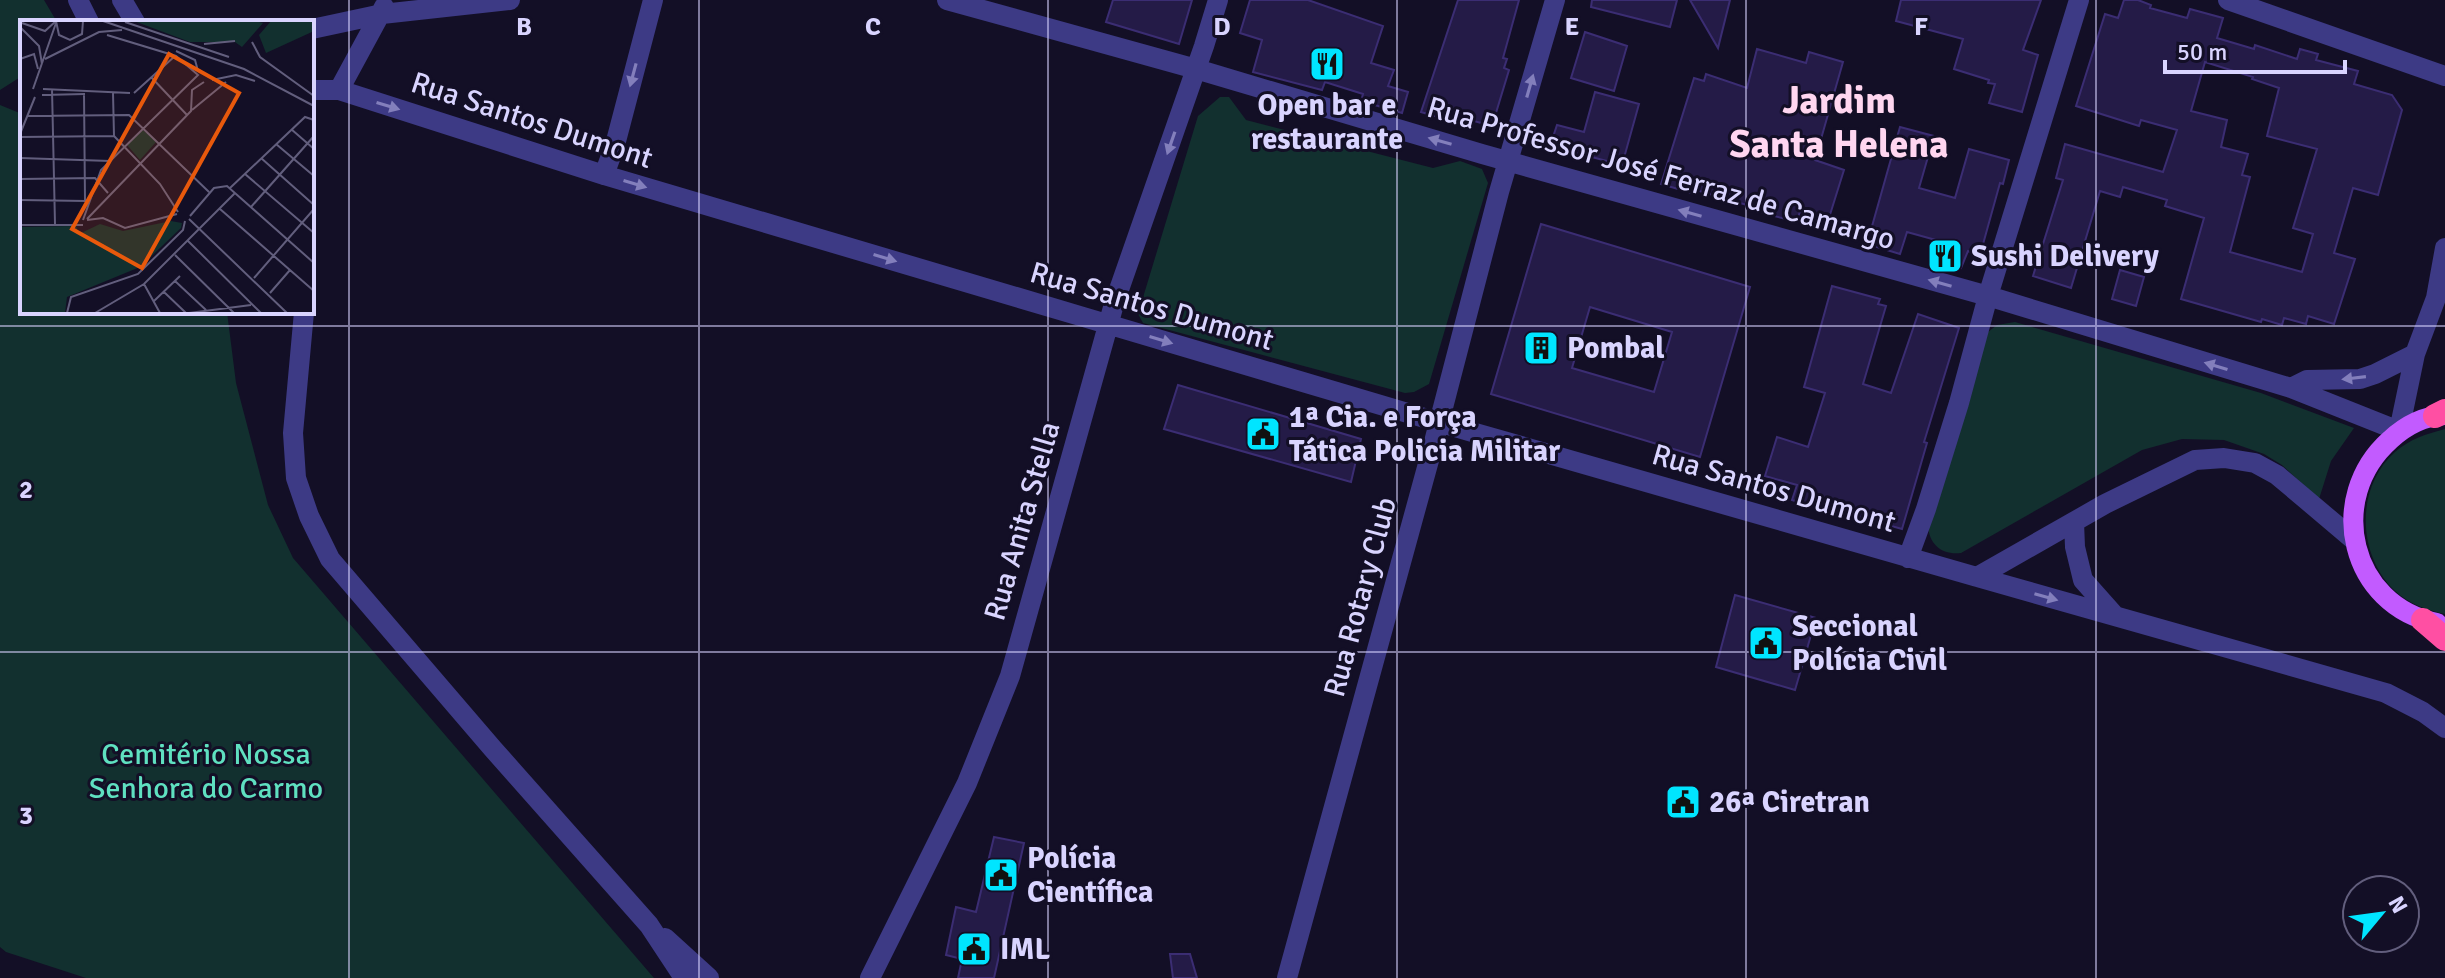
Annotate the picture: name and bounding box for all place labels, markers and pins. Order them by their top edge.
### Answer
restaurant icon: Open bar e restaurante [1308,45,1346,83]
place label: Open bar e restaurante [1251,87,1403,158]
restaurant icon: Sushi Delivery [1926,237,1964,275]
place label: Sushi Delivery [1971,238,2159,275]
building icon: Pombal [1522,329,1560,367]
place label: Pombal [1567,330,1665,367]
place label: 1ª Cia. e Força Tática Policia Militar [1289,399,1560,470]
public building icon: 1ª Cia. e Força Tática Policia Militar [1244,415,1282,453]
place label: Seccional Polícia Civil [1792,608,1947,679]
public building icon: Seccional Polícia Civil [1747,624,1785,662]
public building icon: 26ª Ciretran [1664,783,1702,821]
place label: 26ª Ciretran [1709,784,1870,821]
place label: Polícia Científica [1027,840,1153,911]
public building icon: Polícia Científica [982,856,1020,894]
public building icon: IML [955,930,993,968]
place label: IML [1000,931,1050,968]

